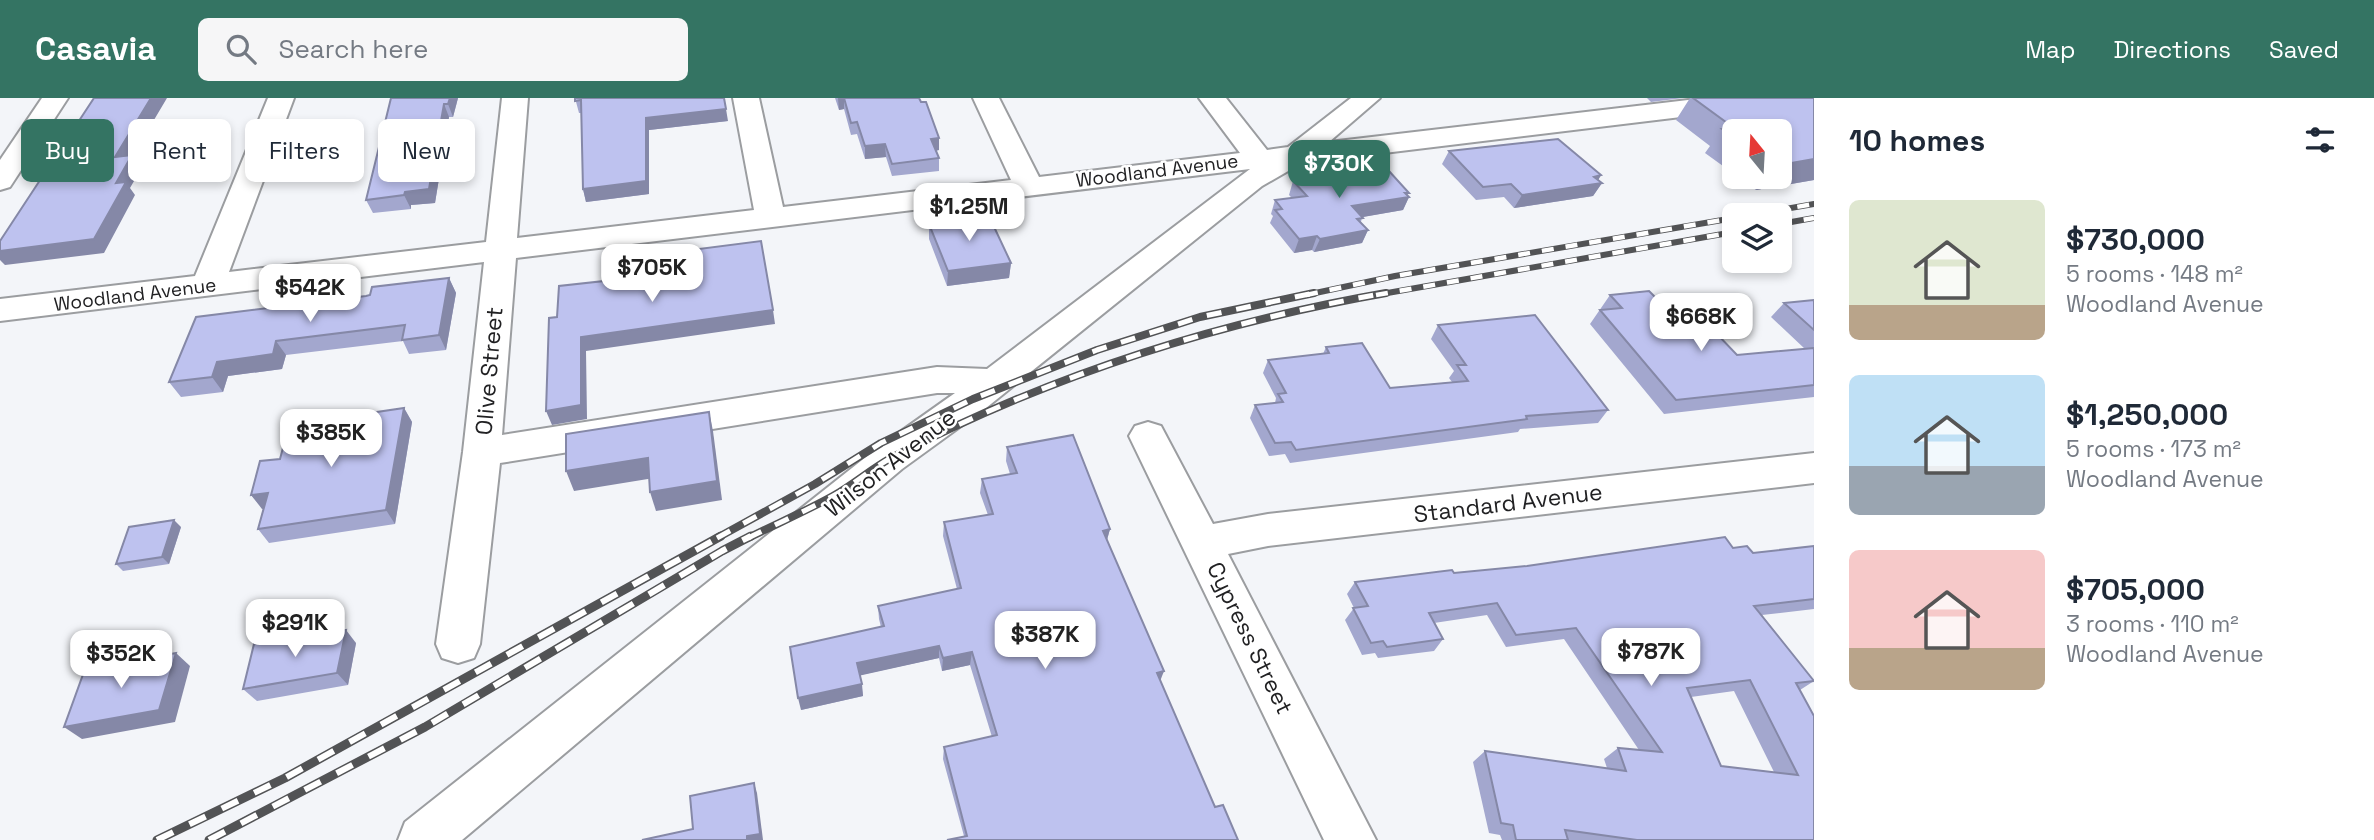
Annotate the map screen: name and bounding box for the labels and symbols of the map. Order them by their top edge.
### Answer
north arrow [1722,119,1792,189]
pin: $730K [1290,140,1388,200]
street label: Woodland Avenue [1075,148,1240,193]
pin: $1.25M [912,184,1026,243]
pin: $705K [603,244,701,304]
pin: $542K [261,264,359,324]
street label: Woodland Avenue [53,272,218,317]
pin: $668K [1652,294,1750,353]
street label: Olive Street [468,306,510,436]
street label: Wilson Avenue [818,402,962,524]
pin: $385K [282,410,380,469]
street label: Standard Avenue [1412,477,1604,529]
street label: Cypress Street [1200,557,1300,719]
pin: $291K [246,600,344,659]
pin: $387K [996,612,1094,671]
pin: $787K [1602,628,1700,688]
pin: $352K [72,630,170,690]

